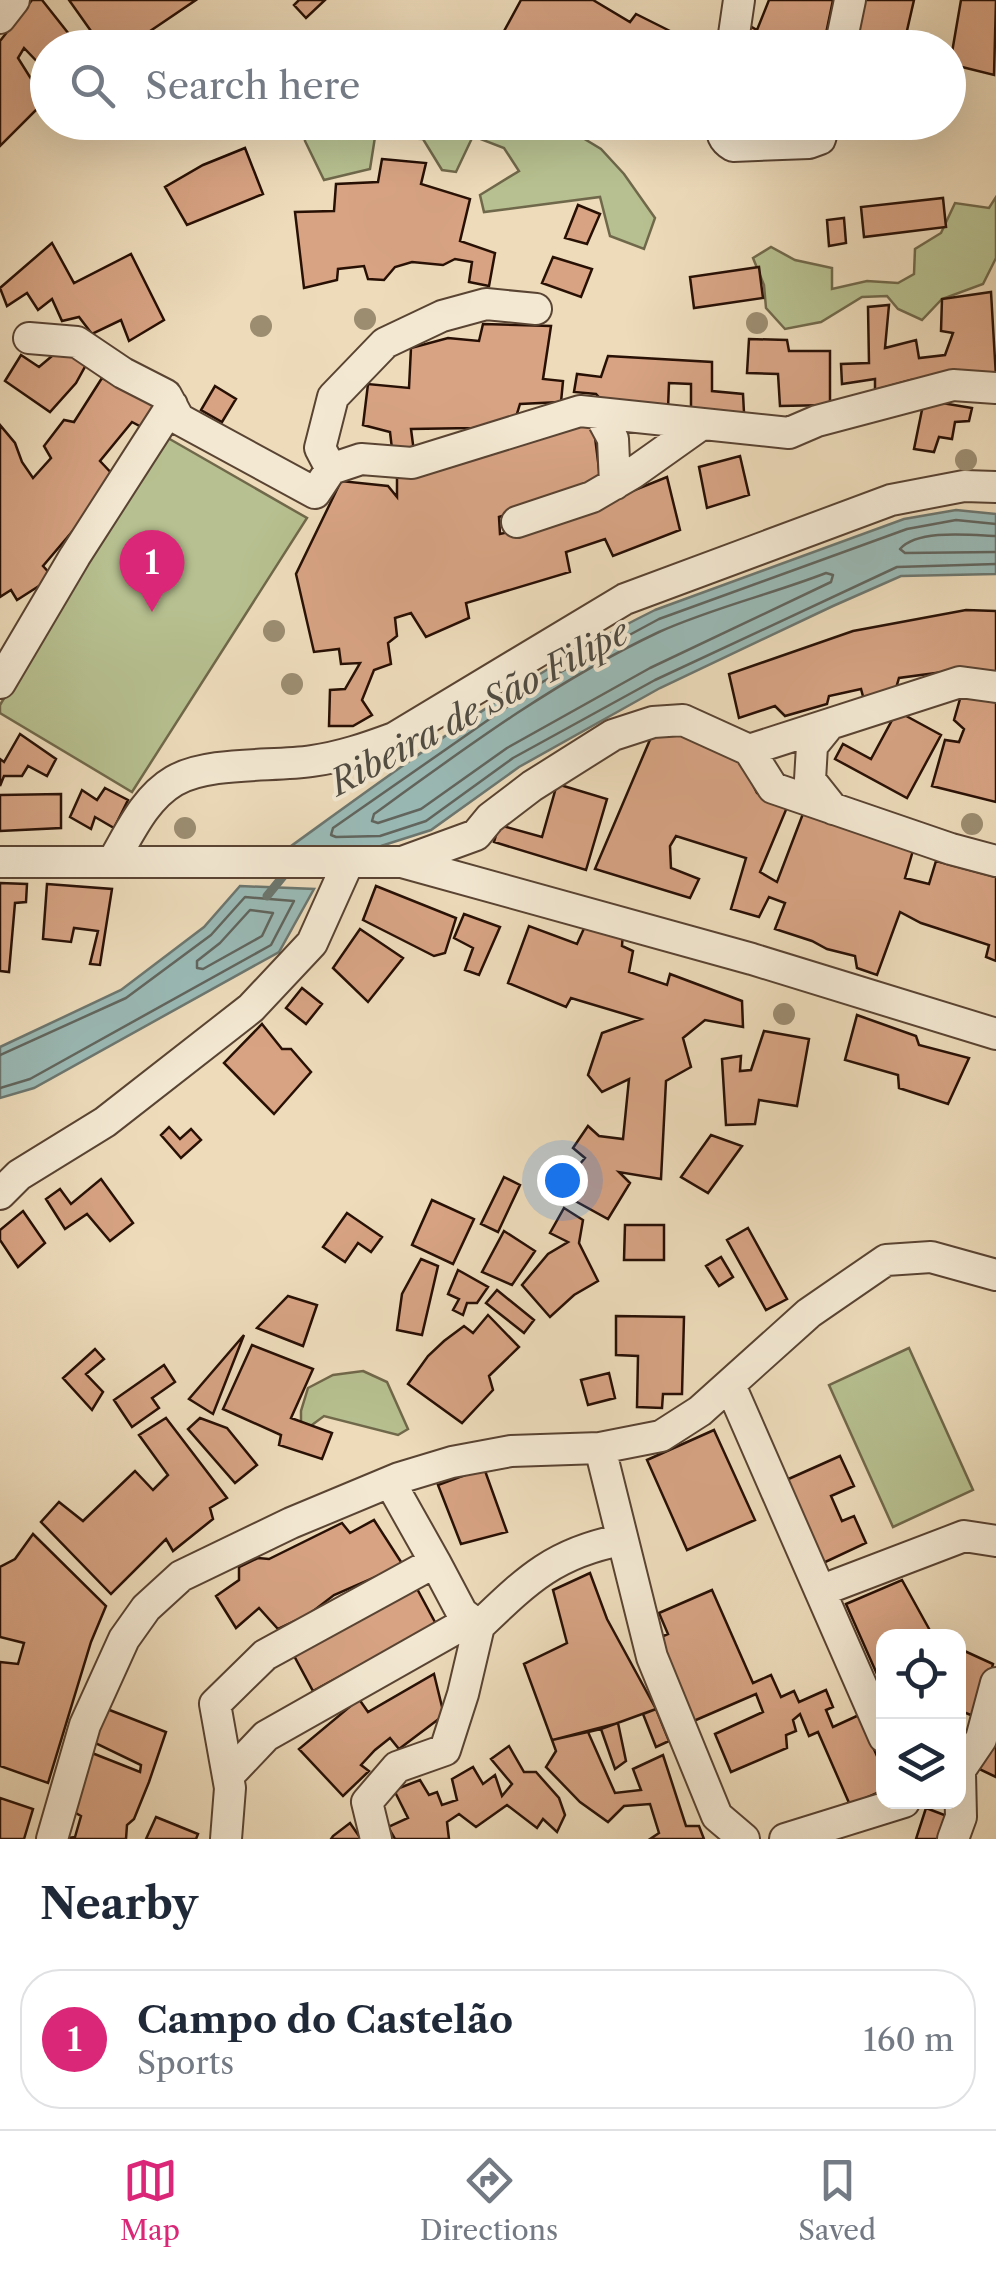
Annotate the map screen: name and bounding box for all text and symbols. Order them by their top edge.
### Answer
search box [30,30,966,140]
icon: search [65,58,120,113]
text: Search here [145,62,360,109]
pin: 1 [120,530,184,612]
water label: Ribeira de São Filipe [319,609,637,806]
your location [537,1155,588,1206]
map controls [876,1629,966,1809]
button: locate [876,1629,966,1719]
button: layers [876,1719,966,1809]
text: Nearby [40,1878,198,1930]
text: Campo do Castelão [137,1996,513,2043]
text: 1 [67,2020,82,2059]
text: 160 m [863,2020,954,2059]
text: Sports [137,2043,234,2082]
tab: Map [120,2153,180,2247]
tab: Directions [420,2153,558,2247]
tab: Saved [798,2153,876,2247]

